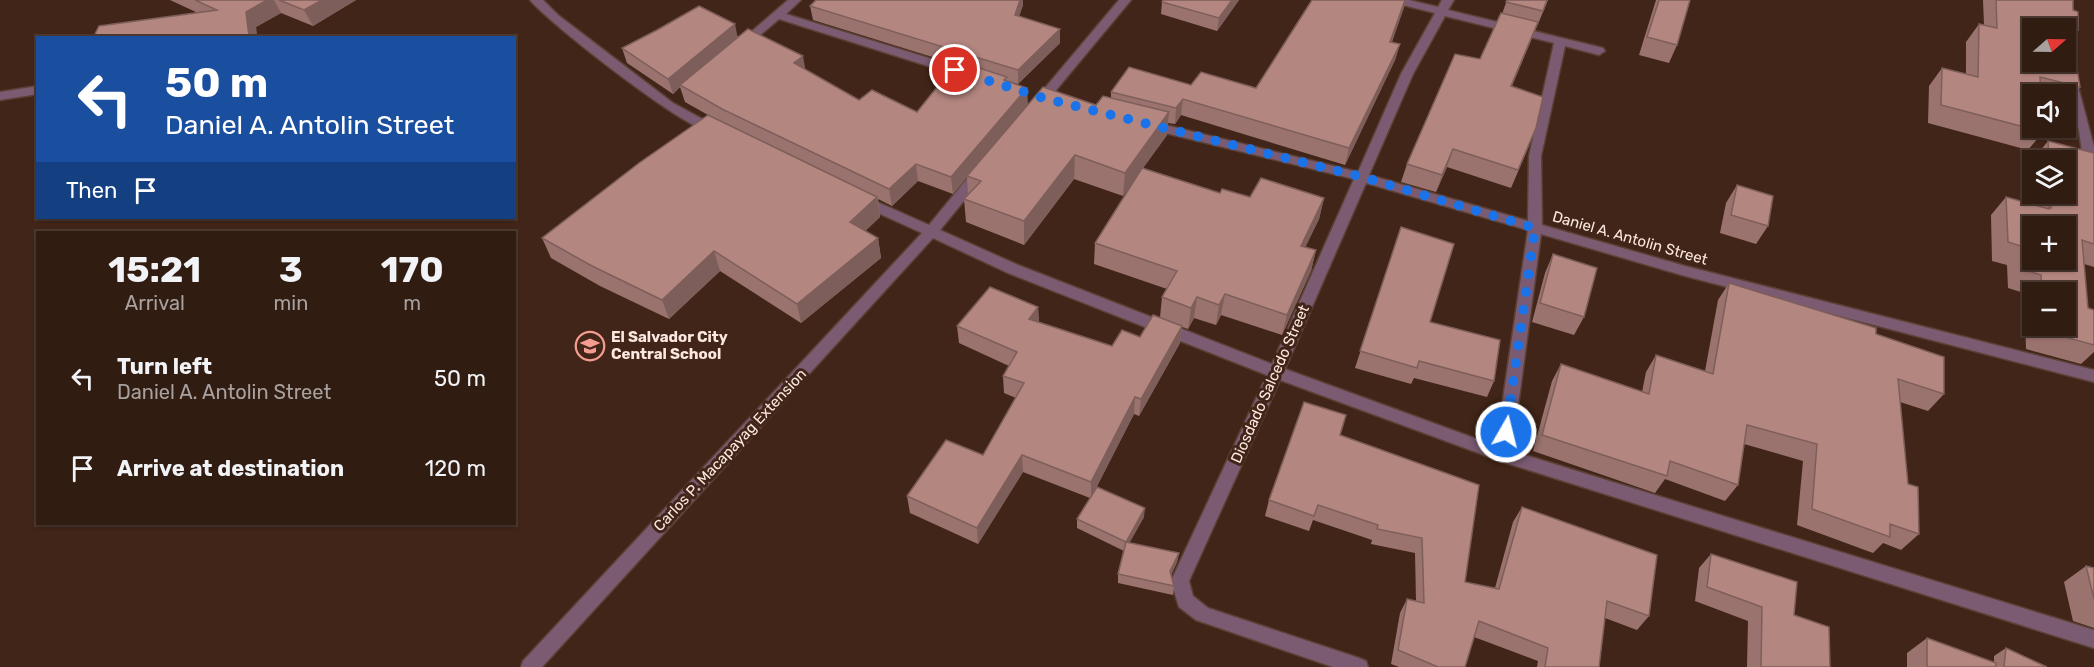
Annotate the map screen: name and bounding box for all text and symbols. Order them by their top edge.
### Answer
north arrow [2022,18,2076,72]
map controls [2022,18,2076,336]
pin [929,44,980,95]
icon: arrive [938,53,971,86]
text: 50 m [165,58,268,108]
icon: left [66,60,144,138]
button: sound [2022,84,2076,138]
text: Daniel A. Antolin Street [165,109,454,141]
button: layers [2022,150,2076,204]
icon: arrive [129,174,162,207]
text: Then [66,177,117,204]
street label: Daniel A. Antolin Street [1550,207,1710,269]
button: + [2022,216,2076,270]
text: 15:21 [108,248,201,291]
text: 3 [279,248,303,291]
text: 170 [381,248,444,291]
button: − [2022,282,2076,336]
text: Arrival [125,291,185,315]
text: min [274,291,308,315]
text: m [403,291,421,315]
street label: Diosdado Salcedo Street [1227,302,1313,466]
place label: El Salvador City Central School [611,328,728,363]
school or university icon: El Salvador City Central School [574,330,606,362]
text: Turn left [117,353,212,380]
icon: left [66,362,99,395]
text: 50 m [434,365,486,392]
street label: Carlos P. Macapayag Extension [650,365,810,535]
text: Daniel A. Antolin Street [117,380,331,404]
position arrow [1474,400,1538,464]
icon: arrive [66,452,99,485]
text: Arrive at destination [117,455,344,482]
text: 120 m [425,455,486,482]

